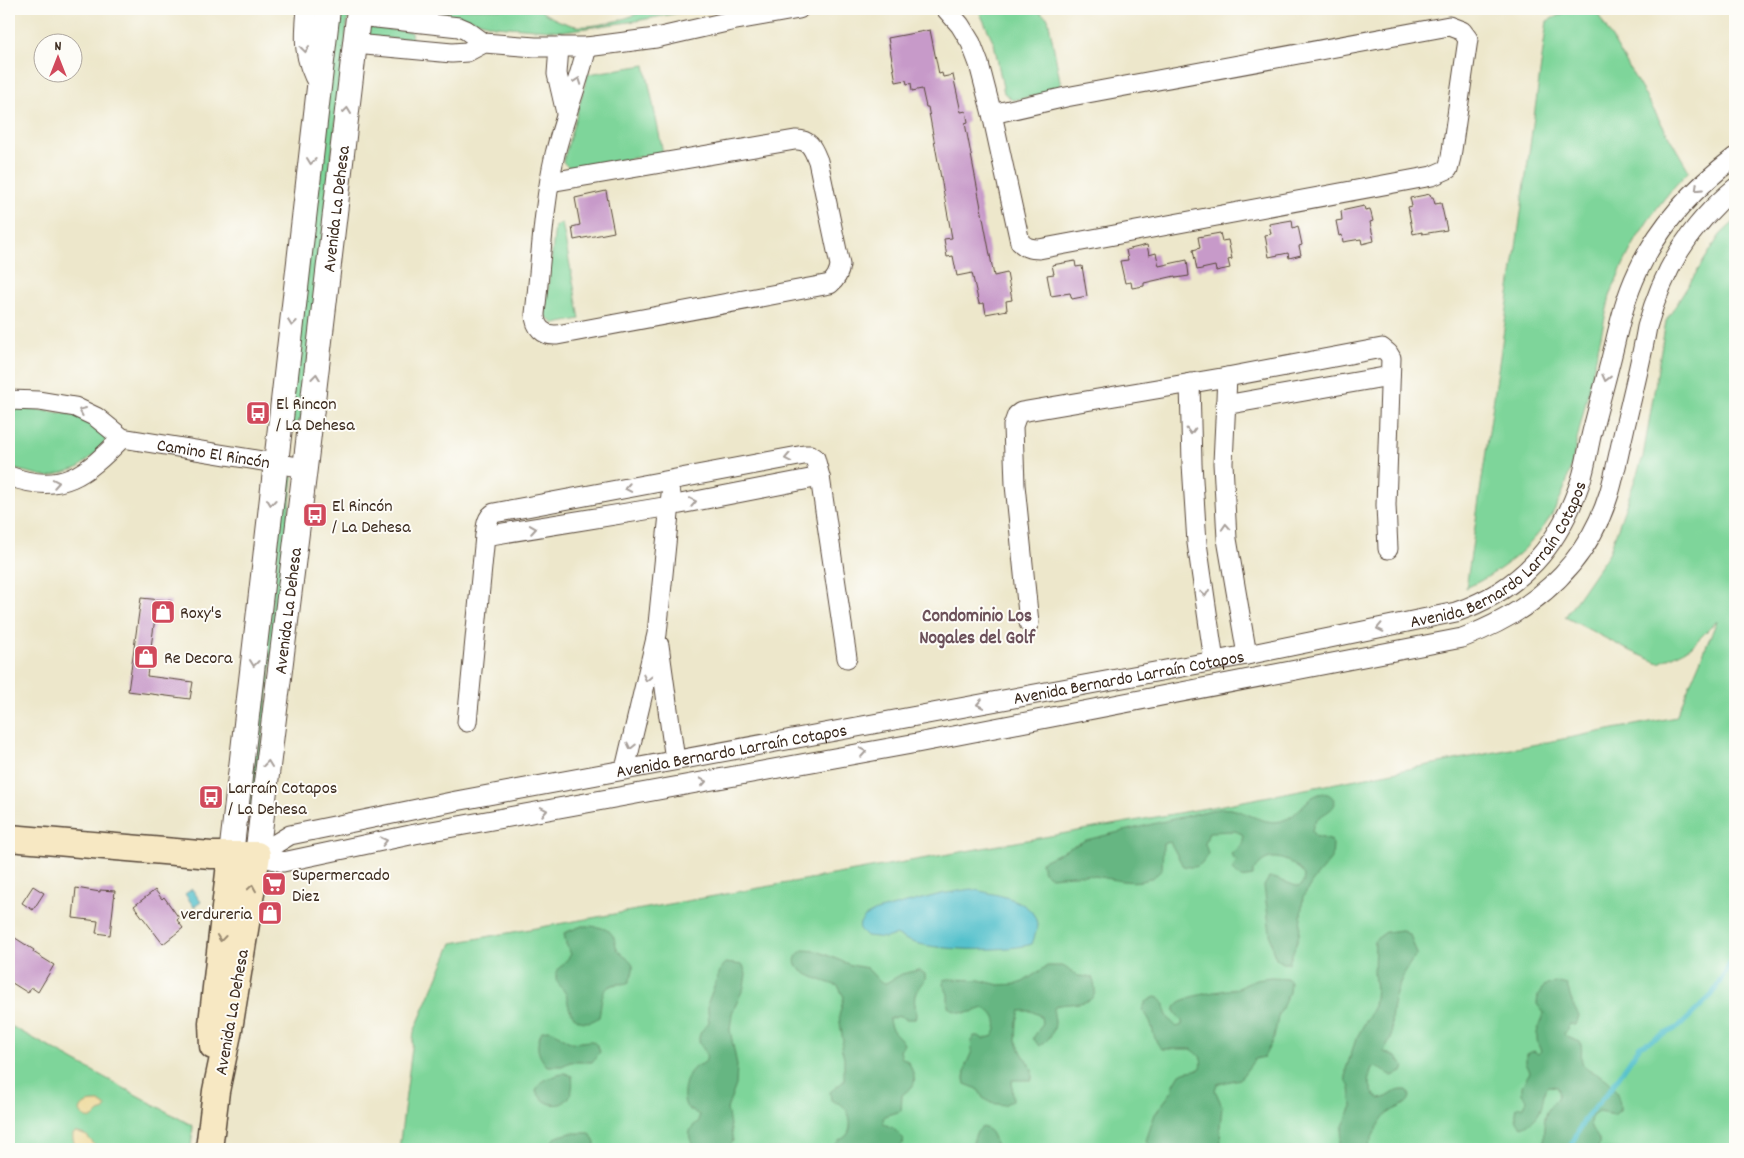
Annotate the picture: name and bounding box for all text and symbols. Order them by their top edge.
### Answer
north arrow [32,32,82,82]
text: N [55,37,62,57]
one-way arrow [300,44,310,53]
one-way arrow [572,77,582,85]
one-way arrow [341,107,352,115]
street label: Avenida La Dehesa [318,144,358,274]
one-way arrow [306,158,317,166]
one-way arrow [1694,182,1703,191]
one-way arrow [287,319,298,327]
one-way arrow [310,373,321,381]
one-way arrow [1601,374,1612,383]
place label: El Rincon / La Dehesa [276,393,355,439]
bus stop icon: El Rincon / La Dehesa [245,400,271,426]
one-way arrow [78,406,87,417]
one-way arrow [1186,428,1196,436]
street label: Camino El Rincón [155,434,272,477]
one-way arrow [783,452,792,462]
one-way arrow [52,478,60,488]
street label: Avenida Bernardo Larraín Cotapos [1408,478,1595,636]
one-way arrow [624,483,633,493]
place label: El Rincón / La Dehesa [332,495,411,541]
one-way arrow [689,497,697,507]
one-way arrow [266,498,277,506]
bus stop icon: El Rincón / La Dehesa [302,502,328,528]
one-way arrow [1221,522,1232,530]
one-way arrow [528,524,537,534]
street label: Avenida La Dehesa [270,546,310,676]
one-way arrow [1199,589,1209,598]
shop icon: Roxy's [150,599,176,625]
place label: Roxy's [180,602,222,627]
district label: Condominio Los Nogales del Golf [919,604,1036,653]
one-way arrow [1376,622,1384,633]
shop icon: Re Decora [133,644,159,670]
street label: Avenida Bernardo Larraín Cotapos [1011,646,1247,713]
place label: Re Decora [164,647,233,672]
one-way arrow [249,660,260,668]
one-way arrow [642,674,653,683]
one-way arrow [975,698,984,708]
street label: Avenida Bernardo Larraín Cotapos [614,719,849,786]
one-way arrow [626,741,637,750]
one-way arrow [859,748,868,758]
one-way arrow [262,760,273,768]
place label: Larraín Cotapos / La Dehesa [228,777,337,823]
one-way arrow [699,777,708,787]
bus stop icon: Larraín Cotapos / La Dehesa [198,784,224,810]
one-way arrow [539,806,548,817]
one-way arrow [379,836,388,847]
place label: Supermercado Diez [292,864,390,910]
supermarket icon: Supermercado Diez [261,871,287,897]
one-way arrow [246,884,256,893]
shop icon: verdureria [257,900,283,926]
place label: verdureria [181,903,253,928]
one-way arrow [216,934,227,942]
street label: Avenida La Dehesa [210,947,257,1077]

